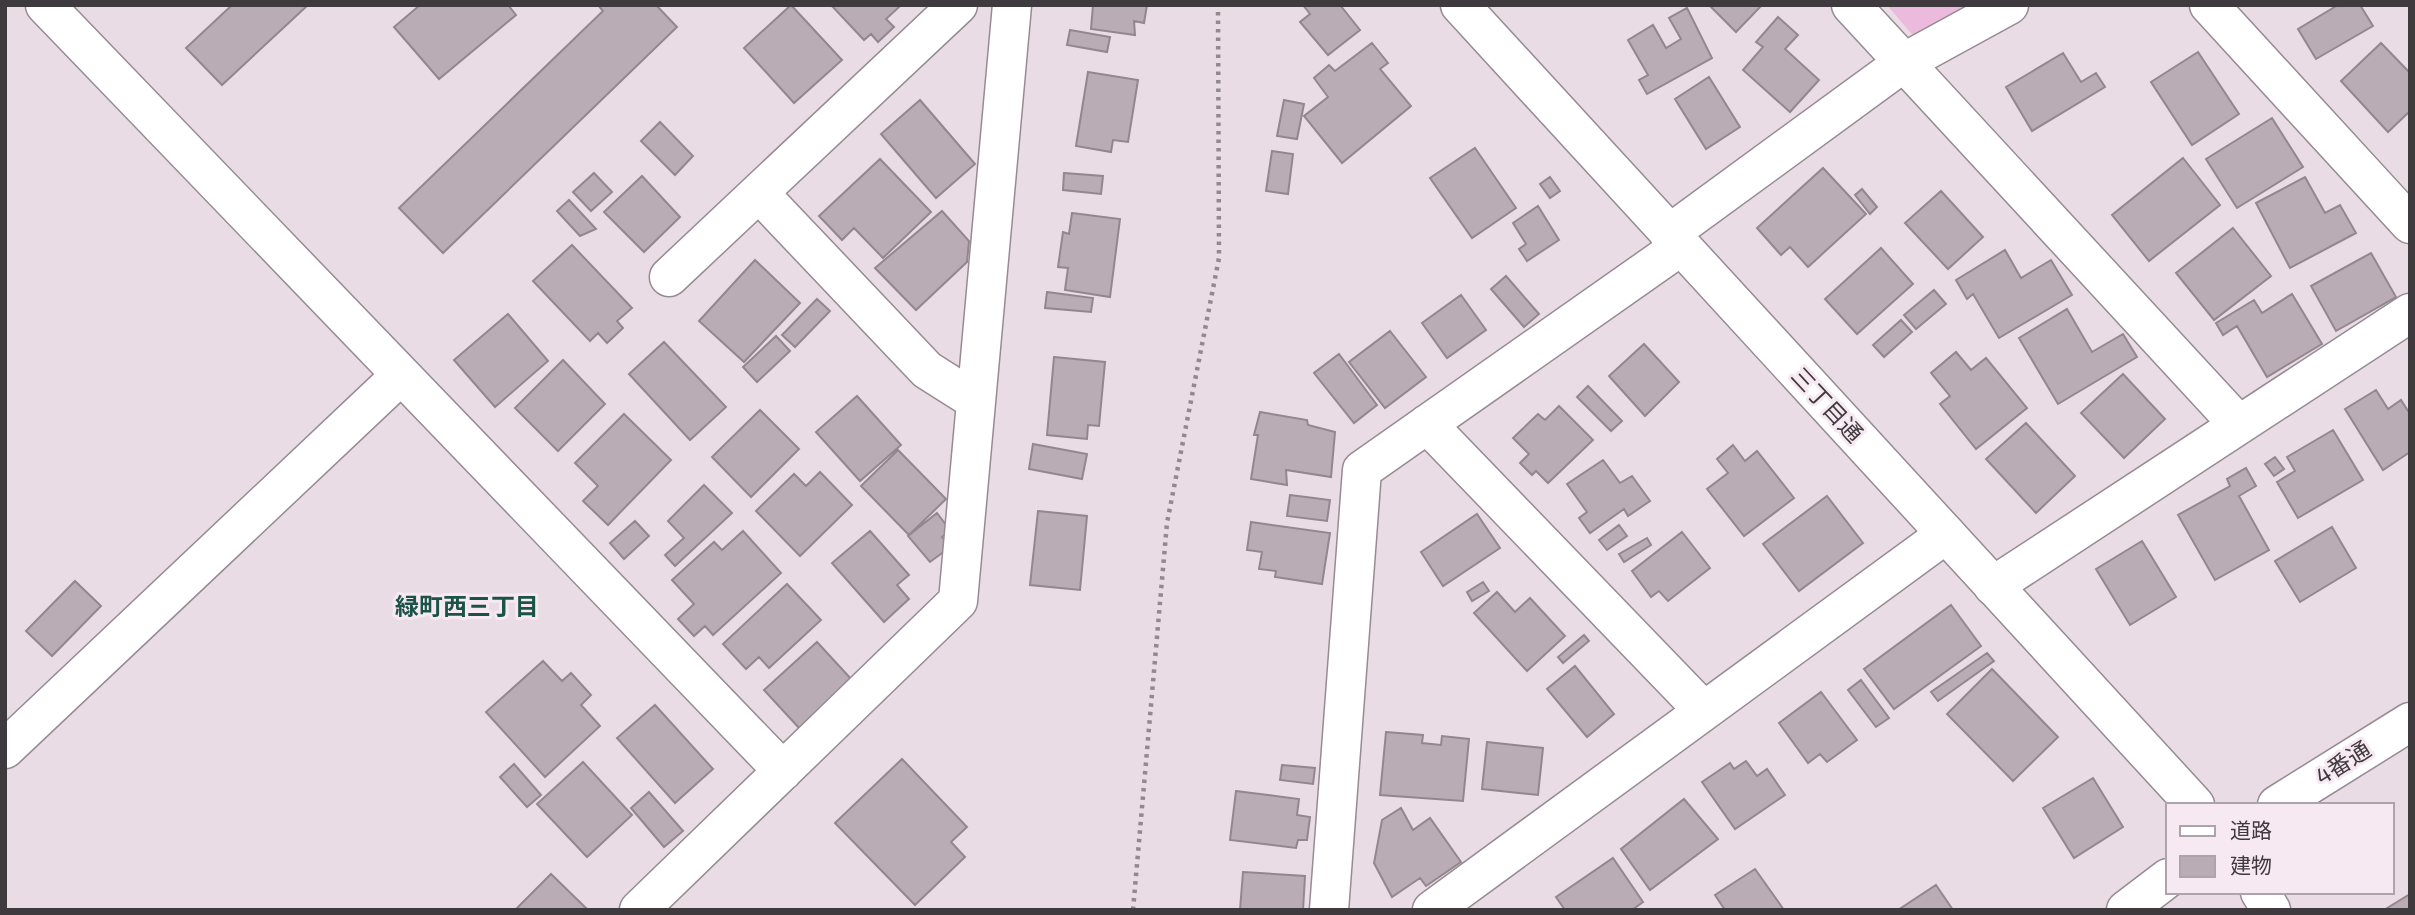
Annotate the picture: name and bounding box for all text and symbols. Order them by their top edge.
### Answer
street label: 三丁目通 [1786,361,1869,448]
district label: 緑町西三丁目 [395,591,539,620]
street label: 4番通 [2310,734,2375,790]
legend [2166,803,2394,894]
text: 道路 [2230,817,2272,842]
text: 建物 [2230,852,2272,877]

